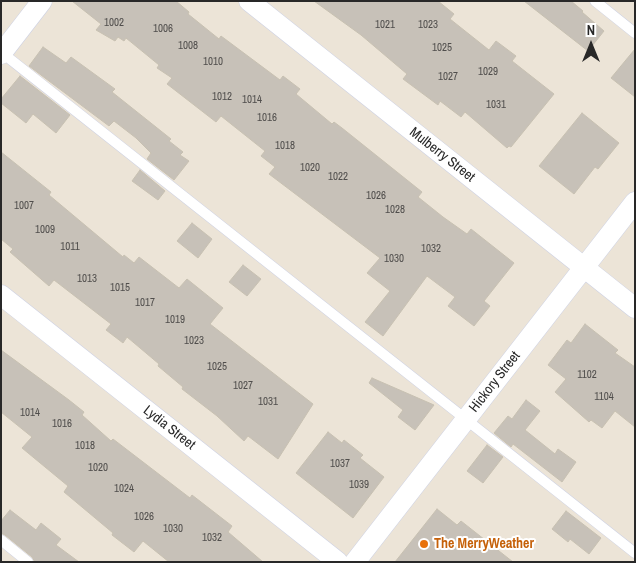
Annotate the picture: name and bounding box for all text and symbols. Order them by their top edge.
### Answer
house number: 1002 [104,16,124,30]
house number: 1021 [375,18,395,32]
house number: 1023 [418,18,438,32]
north arrow [566,20,616,70]
text: N [587,21,595,39]
house number: 1006 [153,22,173,36]
house number: 1008 [178,39,198,53]
house number: 1025 [432,41,452,55]
house number: 1010 [203,55,223,69]
house number: 1029 [478,65,498,79]
house number: 1027 [438,70,458,84]
house number: 1012 [212,90,232,104]
house number: 1014 [242,93,262,107]
house number: 1031 [486,98,506,112]
house number: 1016 [257,111,277,125]
street label: Mulberry Street [406,124,478,186]
house number: 1018 [275,139,295,153]
house number: 1020 [300,161,320,175]
house number: 1022 [328,170,348,184]
house number: 1026 [366,189,386,203]
house number: 1007 [14,199,34,213]
house number: 1028 [385,203,405,217]
house number: 1009 [35,223,55,237]
house number: 1011 [60,240,80,254]
house number: 1032 [421,242,441,256]
house number: 1030 [384,252,404,266]
house number: 1013 [77,272,97,286]
house number: 1015 [110,281,130,295]
house number: 1017 [135,296,155,310]
house number: 1019 [165,313,185,327]
house number: 1023 [184,334,204,348]
street label: Hickory Street [466,348,524,416]
house number: 1025 [207,360,227,374]
house number: 1102 [577,368,597,382]
house number: 1027 [233,379,253,393]
house number: 1104 [594,390,614,404]
house number: 1031 [258,395,278,409]
street label: Lydia Street [140,402,198,454]
house number: 1014 [20,406,40,420]
house number: 1016 [52,417,72,431]
house number: 1018 [75,439,95,453]
house number: 1037 [330,457,350,471]
house number: 1020 [88,461,108,475]
house number: 1039 [349,478,369,492]
house number: 1024 [114,482,134,496]
house number: 1026 [134,510,154,524]
house number: 1030 [163,522,183,536]
house number: 1032 [202,531,222,545]
place label: The MerryWeather [434,536,534,552]
marker: The MerryWeather [418,538,430,550]

